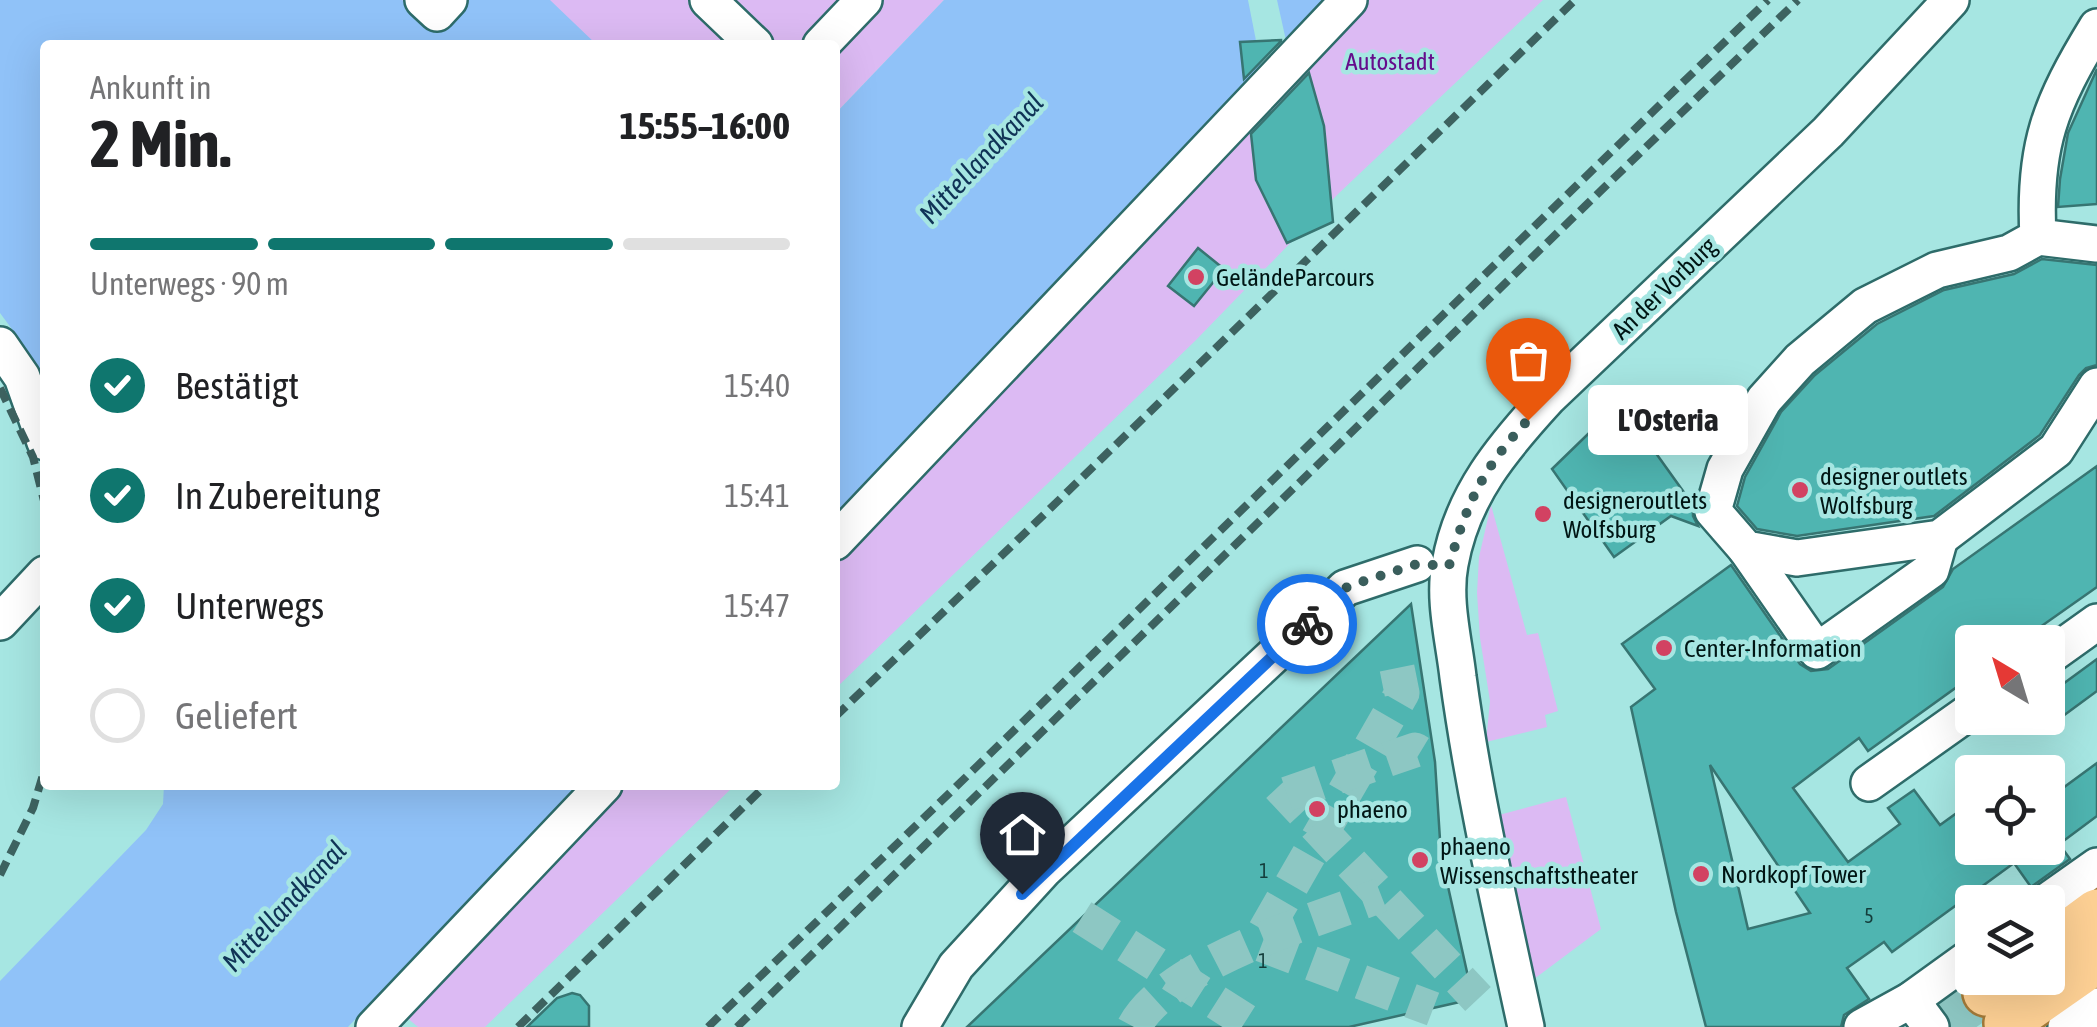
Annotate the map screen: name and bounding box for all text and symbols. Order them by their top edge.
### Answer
park label: Autostadt [1345,47,1435,75]
text: Ankunft in [90,69,212,106]
water label: Mittellandkanal [912,86,1050,230]
text: 15:55–16:00 [620,104,790,147]
text: 2 Min. [90,106,231,181]
street label: An der Vorburg [1606,231,1722,345]
place label: GeländeParcours [1216,263,1374,291]
text: Unterwegs · 90 m [90,265,289,302]
marker: GeländeParcours [1185,266,1207,288]
pin [1486,318,1571,421]
icon: bag [1501,333,1556,388]
icon: check [90,358,145,413]
text: Bestätigt [175,364,299,407]
text: 15:40 [724,367,790,404]
callout: L'Osteria [1588,385,1748,455]
text: L'Osteria [1617,401,1719,438]
place label: designer outlets Wolfsburg [1820,462,1968,519]
icon: check [90,468,145,523]
text: In Zubereitung [175,474,380,517]
text: 15:41 [724,477,790,514]
marker: designer outlets Wolfsburg [1789,479,1811,501]
place label: designeroutlets Wolfsburg [1563,486,1707,543]
marker: designeroutlets Wolfsburg [1532,503,1554,525]
courier [1257,574,1357,674]
icon: check [90,578,145,633]
text: Unterwegs [175,584,324,627]
text: 15:47 [724,587,790,624]
icon: bike [1280,597,1335,652]
north arrow [1955,625,2065,735]
map controls [1955,625,2065,995]
place label: Center-Information [1684,634,1862,662]
marker: Center-Information [1653,637,1675,659]
text: Geliefert [175,694,298,737]
button: locate [1955,755,2065,865]
pin [980,792,1065,895]
place label: phaeno [1337,795,1408,823]
marker: phaeno [1306,798,1328,820]
icon: home [995,807,1050,862]
place label: phaeno Wissenschaftstheater [1440,832,1638,889]
water label: Mittellandkanal [215,834,353,978]
marker: phaeno Wissenschaftstheater [1409,849,1431,871]
house number: 1 [1259,859,1269,882]
place label: Nordkopf Tower [1721,860,1866,888]
marker: Nordkopf Tower [1690,863,1712,885]
button: layers [1955,885,2065,995]
house number: 5 [1864,904,1874,927]
house number: 1 [1258,949,1268,972]

